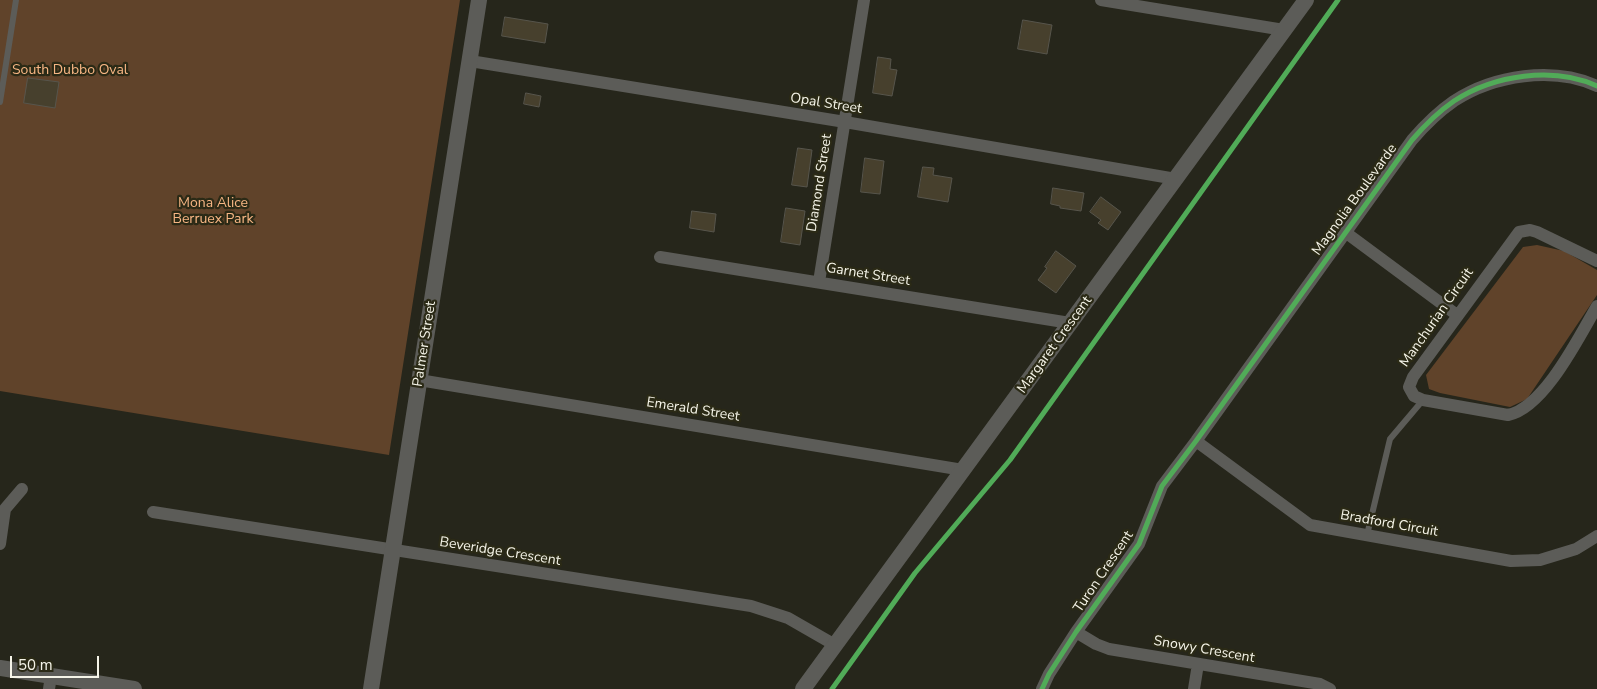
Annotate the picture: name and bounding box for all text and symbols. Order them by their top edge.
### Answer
park label: South Dubbo Oval [12,63,128,79]
street label: Opal Street [789,90,863,118]
street label: Diamond Street [804,133,836,233]
street label: Magnolia Boulevarde [1309,141,1401,259]
park label: Mona Alice Berruex Park [172,196,254,228]
street label: Garnet Street [825,260,911,290]
street label: Manchurian Circuit [1397,265,1477,371]
street label: Margaret Crescent [1014,293,1096,397]
street label: Palmer Street [410,300,440,388]
street label: Emerald Street [645,394,741,426]
street label: Bradford Circuit [1339,507,1439,541]
street label: Turon Crescent [1071,528,1137,616]
street label: Beveridge Crescent [438,534,562,570]
street label: Snowy Crescent [1152,633,1256,667]
scale bar [12,646,101,678]
text: 50 m [18,655,53,675]

